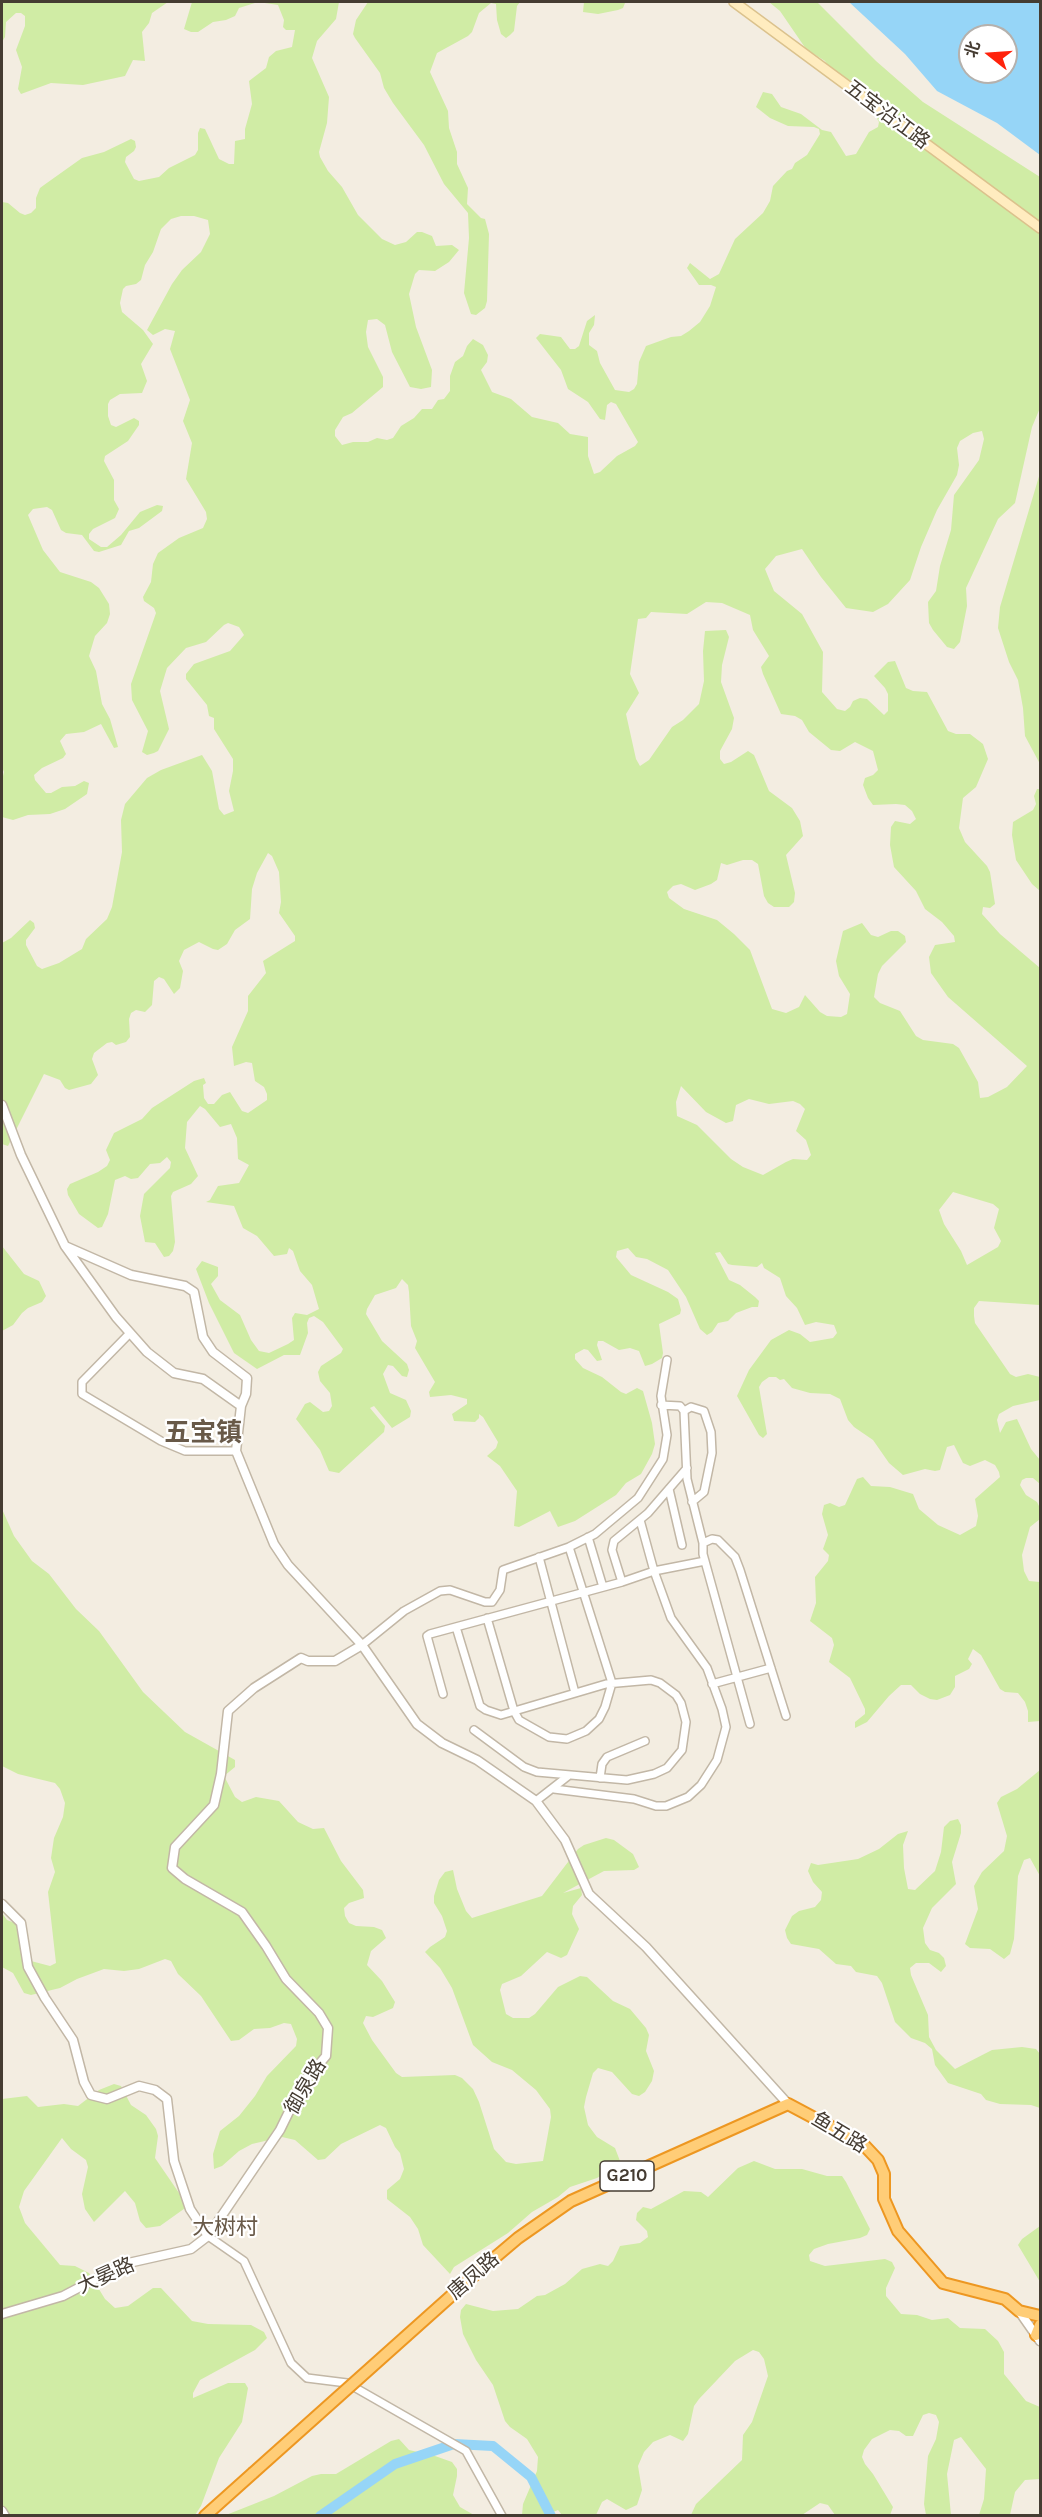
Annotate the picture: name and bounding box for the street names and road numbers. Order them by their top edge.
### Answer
street label: 五宝沿江路 [840,75,934,155]
street label: 御泉路 [280,2055,332,2119]
street label: 鱼五路 [807,2107,871,2159]
road number: G210 [600,2161,654,2191]
street label: 唐凤路 [443,2247,505,2305]
street label: 大晏路 [74,2253,138,2299]

